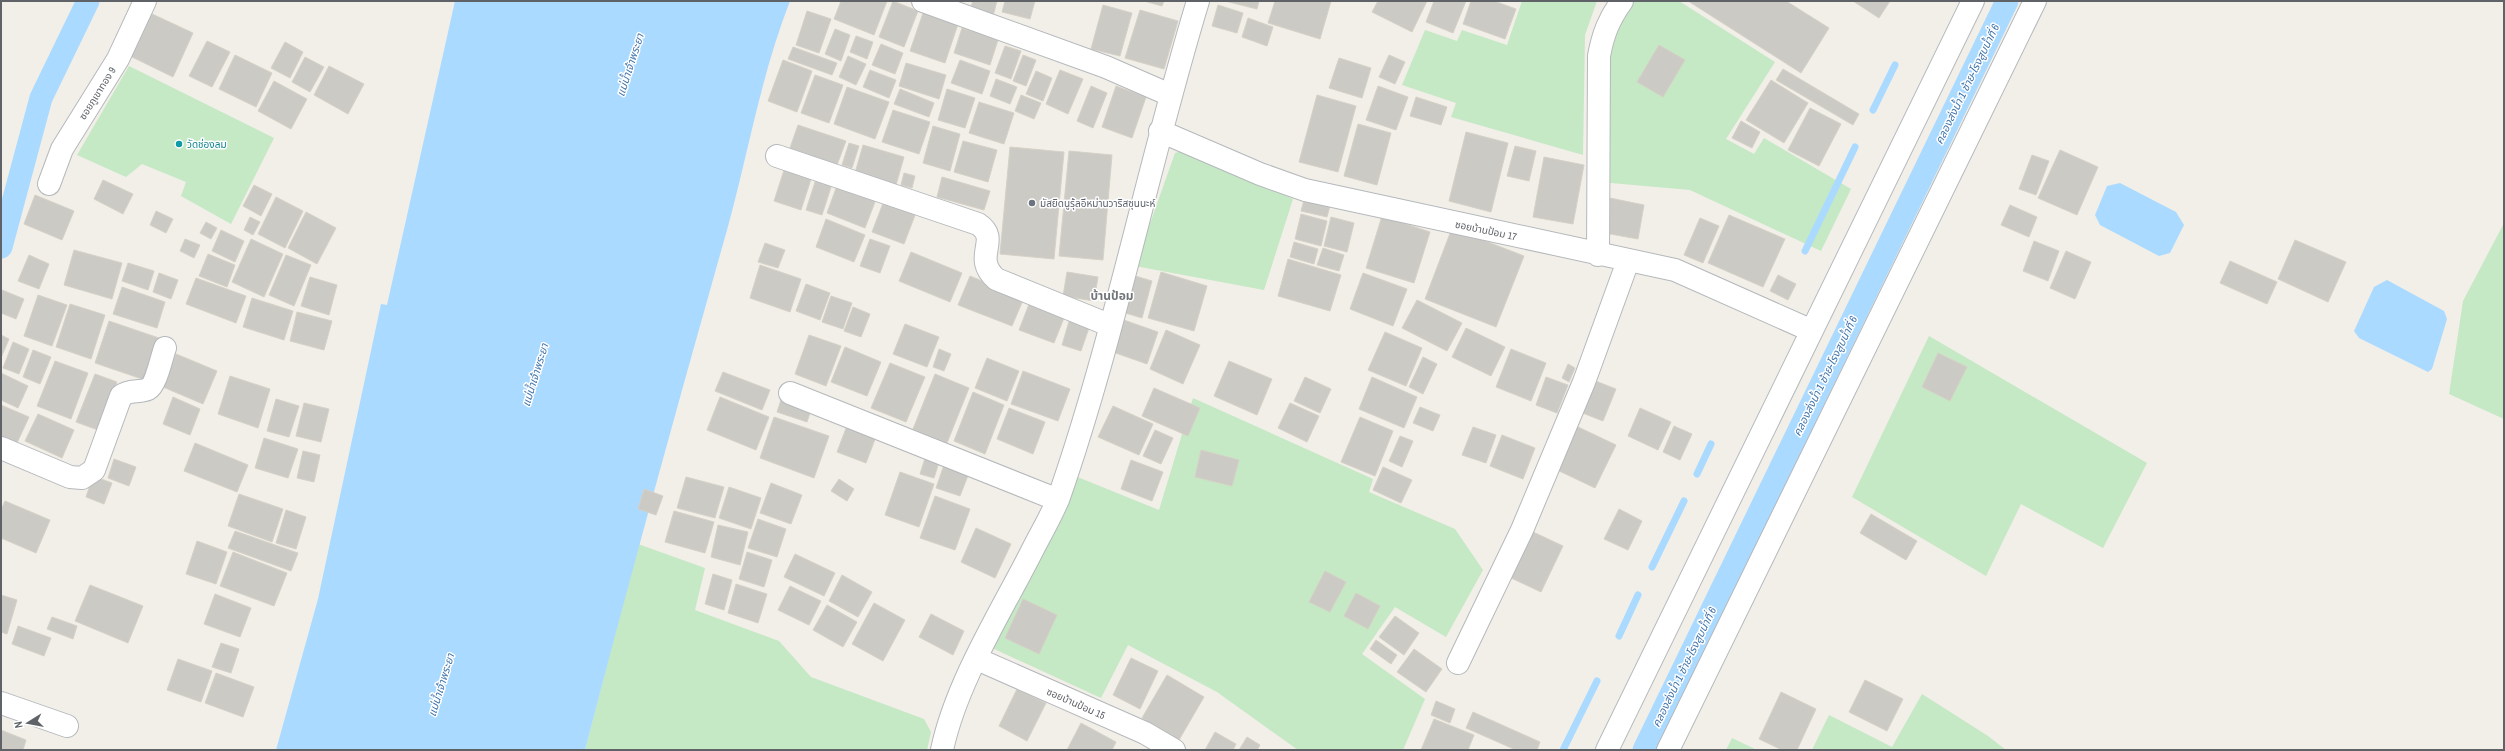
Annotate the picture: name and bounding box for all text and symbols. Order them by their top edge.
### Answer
water label: คลองส่งน้ำ 1 ซ้าย-โรงสูบน้ำที่ 6 [1931,21,2002,146]
water label: แม่น้ำเจ้าพระยา [612,31,647,98]
street label: ซอยภูเขาทอง 9 [76,64,119,122]
place label: วัดช่องลม [187,138,227,151]
marker: วัดช่องลม [174,139,184,149]
place label: มัสยิดนูรุ้ลอีหม่านวาริสซุนนะห์ [1040,197,1155,210]
marker: มัสยิดนูรุ้ลอีหม่านวาริสซุนนะห์ [1027,198,1037,208]
street label: ซอยบ้านป้อม 17 [1454,218,1518,243]
district label: บ้านป้อม [1090,288,1134,304]
water label: คลองส่งน้ำ 1 ซ้าย-โรงสูบน้ำที่ 6 [1789,313,1860,438]
water label: แม่น้ำเจ้าพระยา [518,341,551,408]
water label: คลองส่งน้ำ 1 ซ้าย-โรงสูบน้ำที่ 6 [1648,604,1719,729]
water label: แม่น้ำเจ้าพระยา [424,651,457,718]
street label: ซอยบ้านป้อม 15 [1044,685,1108,722]
north arrow [8,703,48,743]
text: N [11,720,26,729]

